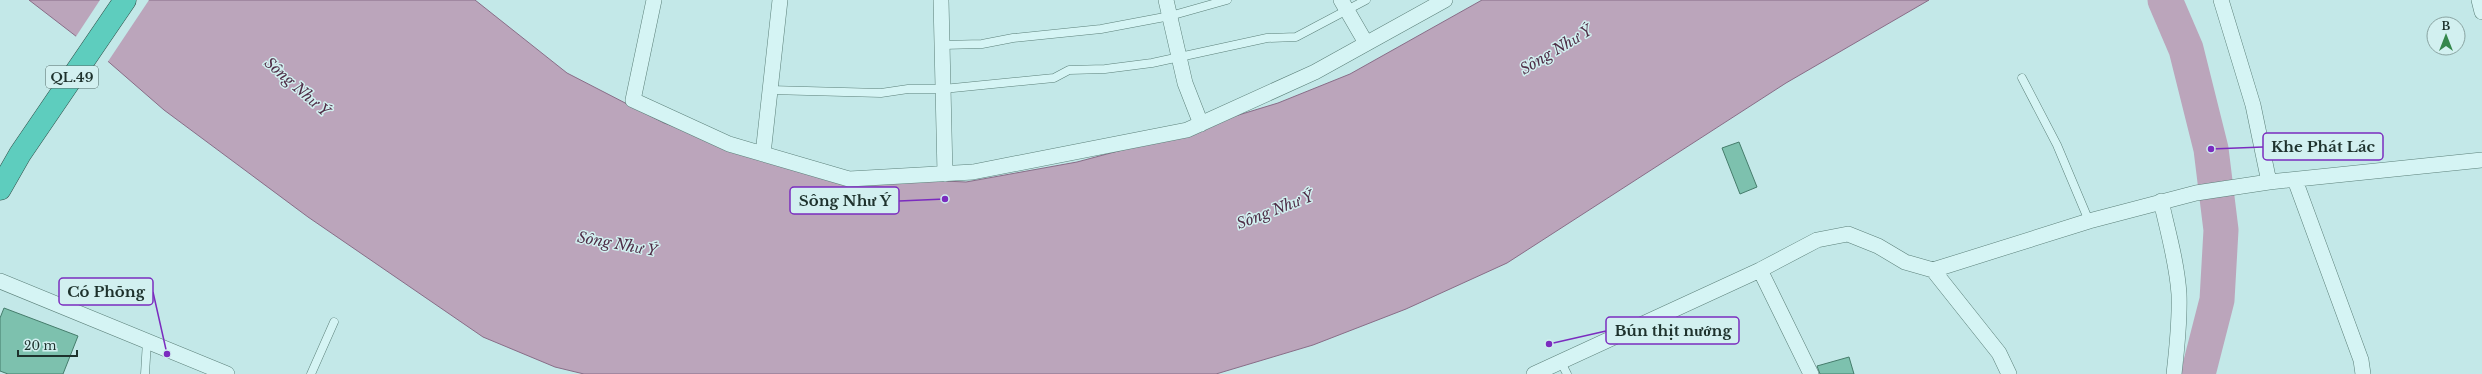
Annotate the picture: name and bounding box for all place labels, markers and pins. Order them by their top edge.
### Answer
callout: Khe Phát Lác [2263,133,2383,160]
callout: Sông Như Ý [790,187,899,214]
callout: Có Phōng [59,278,153,305]
callout: Bún thịt nướng [1606,317,1739,344]

